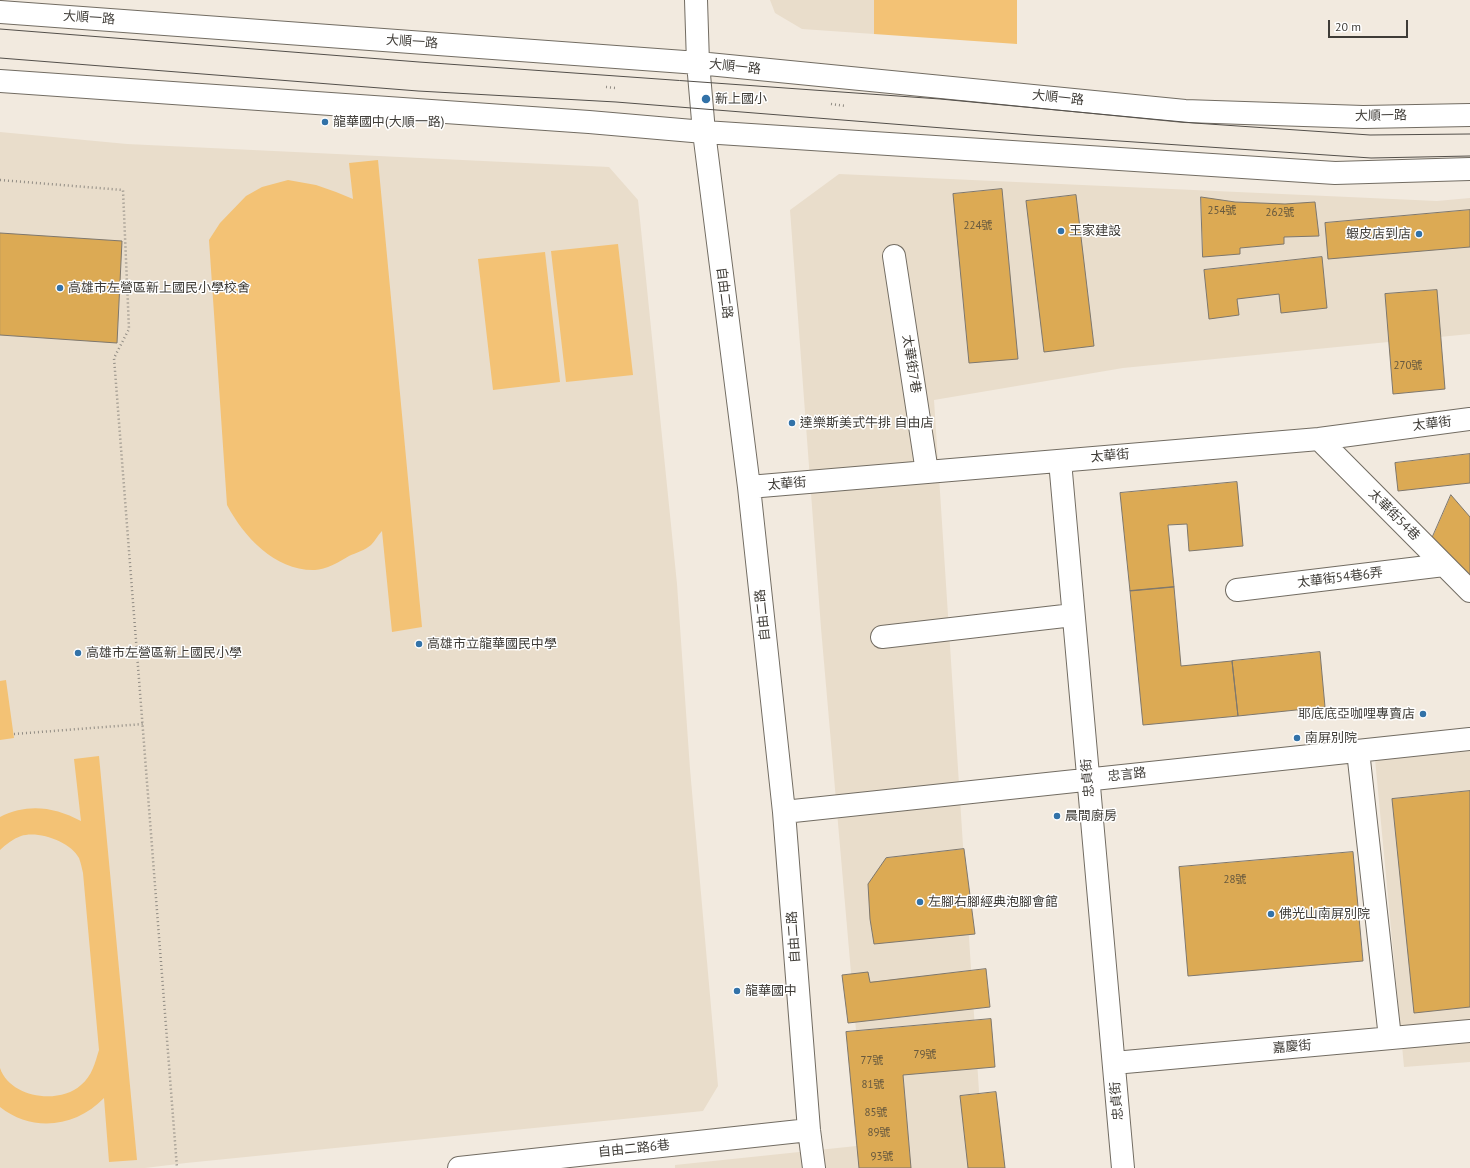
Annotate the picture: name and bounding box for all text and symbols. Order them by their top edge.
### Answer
street label: 大順一路 [63,8,115,28]
scale bar [1330,12,1410,38]
text: 20 m [1335,19,1361,34]
street label: 大順一路 [386,32,438,52]
street label: 大順一路 [708,57,762,77]
street label: 大順一路 [1031,88,1085,108]
place label: 新上國小 [715,91,767,107]
marker: 新上國小 [700,93,712,105]
street label: 大順一路 [1355,108,1407,124]
place label: 龍華國中(大順一路) [333,114,444,130]
marker: 龍華國中(大順一路) [320,117,330,127]
house number: 254號 [1208,204,1236,218]
house number: 262號 [1266,206,1294,220]
house number: 224號 [964,219,992,233]
place label: 王家建設 [1069,223,1121,239]
marker: 王家建設 [1056,226,1066,236]
place label: 蝦皮店到店 [1346,226,1411,242]
marker: 蝦皮店到店 [1414,229,1424,239]
street label: 自由二路 [713,266,735,320]
place label: 高雄市左營區新上國民小學校舍 [68,280,250,296]
marker: 高雄市左營區新上國民小學校舍 [55,283,65,293]
street label: 太華街7巷 [899,334,923,394]
house number: 270號 [1394,359,1422,373]
street label: 太華街 [1412,414,1452,434]
place label: 達樂斯美式牛排 自由店 [800,415,933,431]
marker: 達樂斯美式牛排 自由店 [787,418,797,428]
street label: 太華街 [1090,447,1130,465]
street label: 太華街 [767,475,807,493]
street label: 太華街54巷 [1365,486,1423,544]
street label: 太華街54巷6弄 [1296,565,1384,591]
street label: 自由二路 [753,588,773,642]
place label: 高雄市立龍華國民中學 [427,636,557,652]
marker: 高雄市立龍華國民中學 [414,639,424,649]
place label: 高雄市左營區新上國民小學 [86,645,242,661]
marker: 高雄市左營區新上國民小學 [73,648,83,658]
place label: 耶底底亞咖哩專賣店 [1298,706,1415,722]
marker: 耶底底亞咖哩專賣店 [1418,709,1428,719]
place label: 南屏別院 [1305,730,1357,746]
marker: 南屏別院 [1292,733,1302,743]
street label: 忠貞街 [1079,758,1097,798]
street label: 忠言路 [1107,765,1147,785]
place label: 晨間廚房 [1065,808,1117,824]
marker: 晨間廚房 [1052,811,1062,821]
house number: 28號 [1224,873,1246,887]
place label: 左腳右腳經典泡腳會館 [928,894,1058,910]
marker: 左腳右腳經典泡腳會館 [915,897,925,907]
place label: 佛光山南屏別院 [1279,906,1370,922]
marker: 佛光山南屏別院 [1266,909,1276,919]
street label: 自由二路 [784,911,804,963]
place label: 龍華國中 [745,983,797,999]
marker: 龍華國中 [732,986,742,996]
street label: 嘉慶街 [1272,1038,1312,1056]
house number: 79號 [914,1048,936,1062]
house number: 77號 [861,1054,883,1068]
house number: 81號 [862,1078,884,1092]
street label: 忠貞街 [1108,1081,1126,1121]
house number: 85號 [865,1106,887,1120]
house number: 89號 [868,1126,890,1140]
street label: 自由二路6巷 [597,1137,671,1161]
house number: 93號 [871,1150,893,1164]

